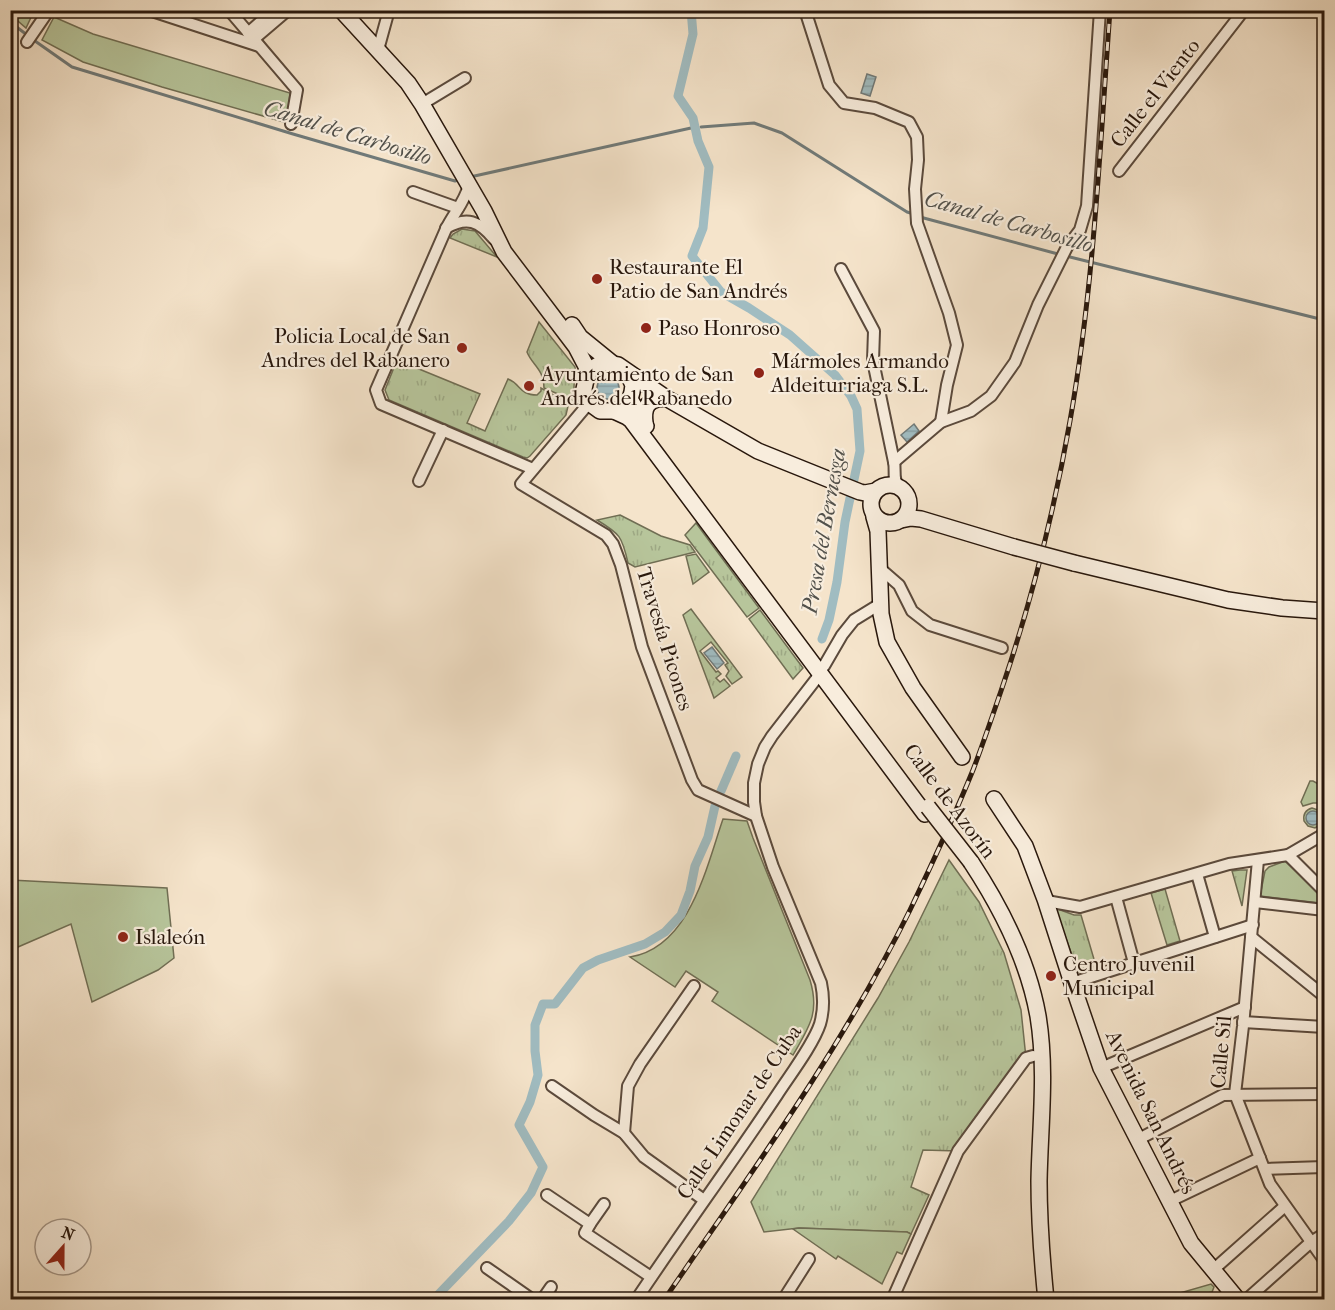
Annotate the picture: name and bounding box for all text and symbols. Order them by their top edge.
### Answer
street label: Calle el Viento [1105,34,1205,152]
water label: Canal de Carbosillo [261,95,435,171]
water label: Canal de Carbosillo [922,185,1096,258]
place label: Restaurante El Patio de San Andrés [609,255,788,303]
marker: Restaurante El Patio de San Andrés [590,272,604,286]
place label: Paso Honroso [658,316,780,340]
marker: Paso Honroso [639,321,653,335]
place label: Policia Local de San Andres del Rabanero [260,324,450,372]
marker: Policia Local de San Andres del Rabanero [455,341,469,355]
place label: Mármoles Armando Aldeiturriaga S.L. [770,349,949,397]
place label: Ayuntamiento de San Andrés del Rabanedo [540,362,734,410]
marker: Mármoles Armando Aldeiturriaga S.L. [752,366,766,380]
marker: Ayuntamiento de San Andrés del Rabanedo [522,379,536,393]
water label: Presa del Bernesga [796,446,851,617]
street label: Travesía Picones [632,565,698,714]
street label: Calle de Azorín [899,739,1001,863]
place label: Islaleón [135,925,205,949]
marker: Islaleón [116,930,130,944]
place label: Centro Juvenil Municipal [1063,952,1195,1000]
marker: Centro Juvenil Municipal [1044,969,1058,983]
street label: Calle Sil [1206,1014,1236,1089]
street label: Calle Limonar de Cuba [672,1020,806,1204]
street label: Avenida San Andrés [1101,1025,1201,1198]
north arrow [33,1217,93,1277]
text: N [59,1222,78,1245]

